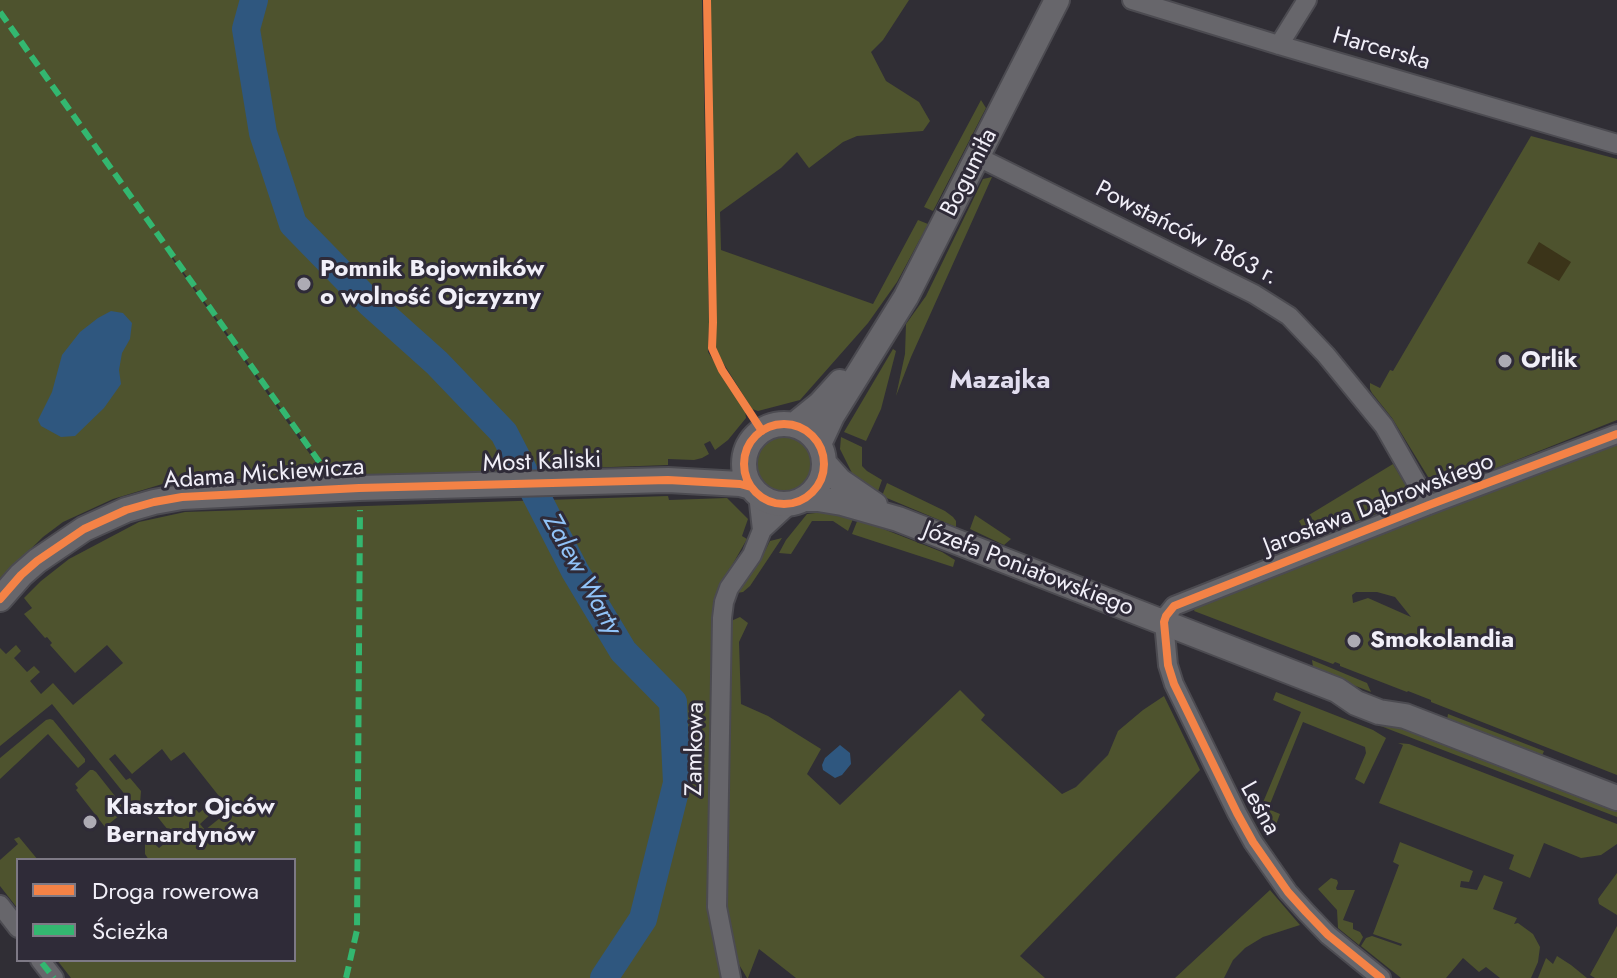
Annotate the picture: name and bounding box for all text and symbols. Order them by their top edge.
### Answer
street label: Harcerska [1329,22,1433,78]
street label: Bogumiła [936,124,1004,222]
street label: Powstańców 1863 r. [1090,176,1282,292]
place label: Pomnik Bojowników o wolność Ojczyzny [320,256,544,312]
marker: Pomnik Bojowników o wolność Ojczyzny [295,275,313,293]
place label: Orlik [1521,347,1578,375]
marker: Orlik [1496,352,1514,370]
district label: Mazajka [950,366,1050,398]
street label: Most Kaliski [482,447,602,479]
street label: Jarosława Dąbrowskiego [1260,448,1498,562]
street label: Adama Mickiewicza [163,454,365,496]
water label: Zalew Warty [535,509,627,641]
street label: Józefa Poniatowskiego [919,517,1137,623]
place label: Smokolandia [1370,627,1514,655]
marker: Smokolandia [1345,632,1363,650]
street label: Zamkowa [681,702,711,796]
street label: Leśna [1233,777,1285,841]
place label: Klasztor Ojców Bernardynów [106,794,275,850]
marker: Klasztor Ojców Bernardynów [81,813,99,831]
legend [16,858,296,962]
text: Droga rowerowa [92,873,259,908]
text: Ścieżka [92,913,168,948]

